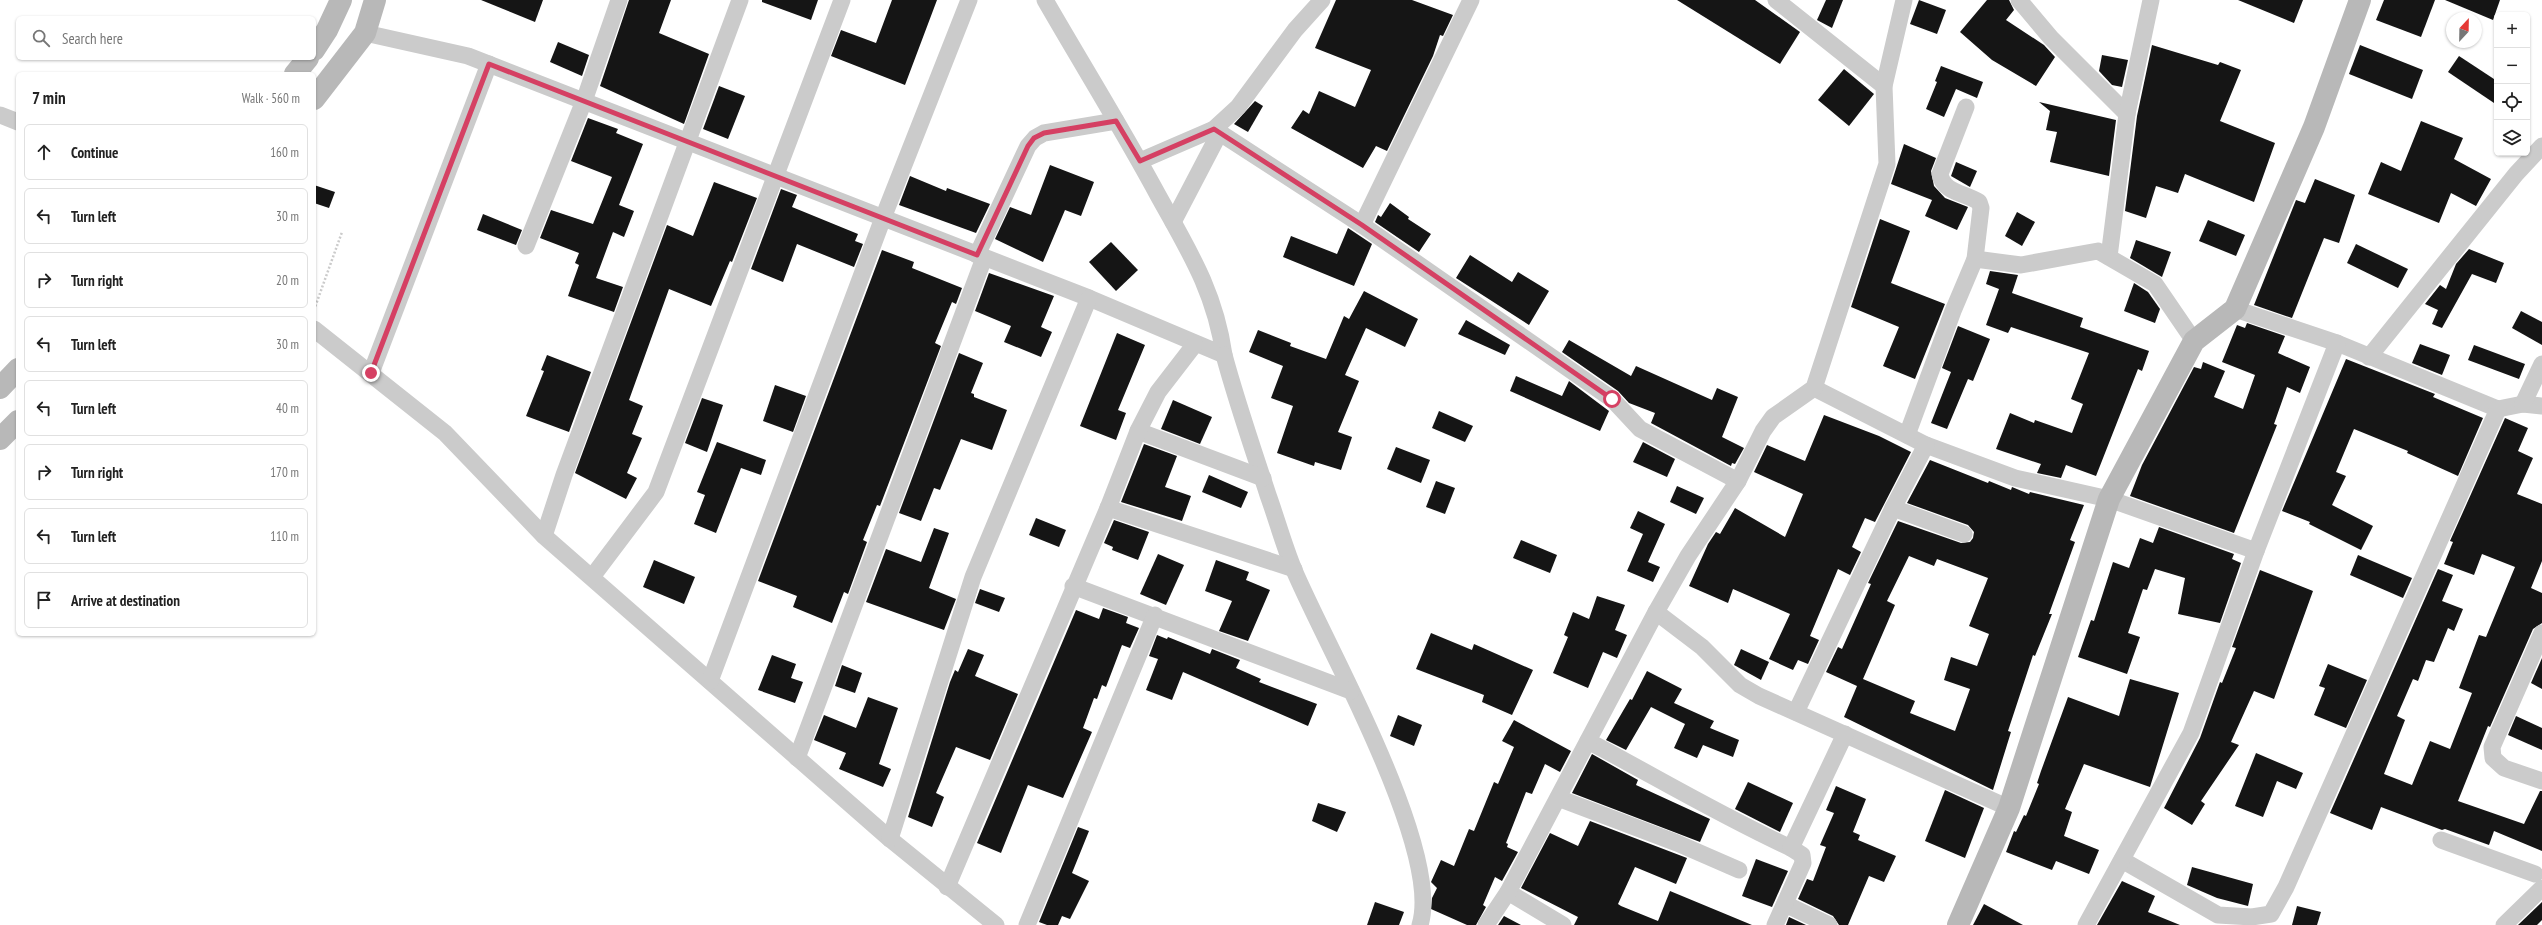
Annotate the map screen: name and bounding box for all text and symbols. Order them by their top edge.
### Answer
north arrow [2446,12,2482,48]
map controls [2494,12,2530,156]
button: + [2494,12,2530,48]
search box [16,16,316,60]
icon: search [30,27,52,49]
text: Search here [62,29,123,48]
button: − [2494,48,2530,84]
button: locate [2494,84,2530,120]
text: 7 min [32,87,66,109]
text: Walk · 560 m [242,90,300,107]
button: layers [2494,120,2530,156]
icon: ahead [33,141,55,163]
text: Continue [71,143,118,162]
text: 160 m [270,144,299,161]
icon: left [33,205,55,227]
text: Turn left [71,207,116,226]
text: 30 m [276,208,299,225]
icon: right [33,269,55,291]
text: Turn right [71,271,123,290]
text: 20 m [276,272,299,289]
icon: left [33,333,55,355]
text: Turn left [71,335,116,354]
text: 30 m [276,336,299,353]
route end [362,364,380,382]
route start [1603,390,1621,408]
icon: left [33,397,55,419]
text: Turn left [71,399,116,418]
text: 40 m [276,400,299,417]
icon: right [33,461,55,483]
text: Turn right [71,463,123,482]
text: 170 m [270,464,299,481]
icon: left [33,525,55,547]
text: Turn left [71,527,116,546]
text: 110 m [270,528,299,545]
icon: arrive [33,589,55,611]
text: Arrive at destination [71,591,180,610]

